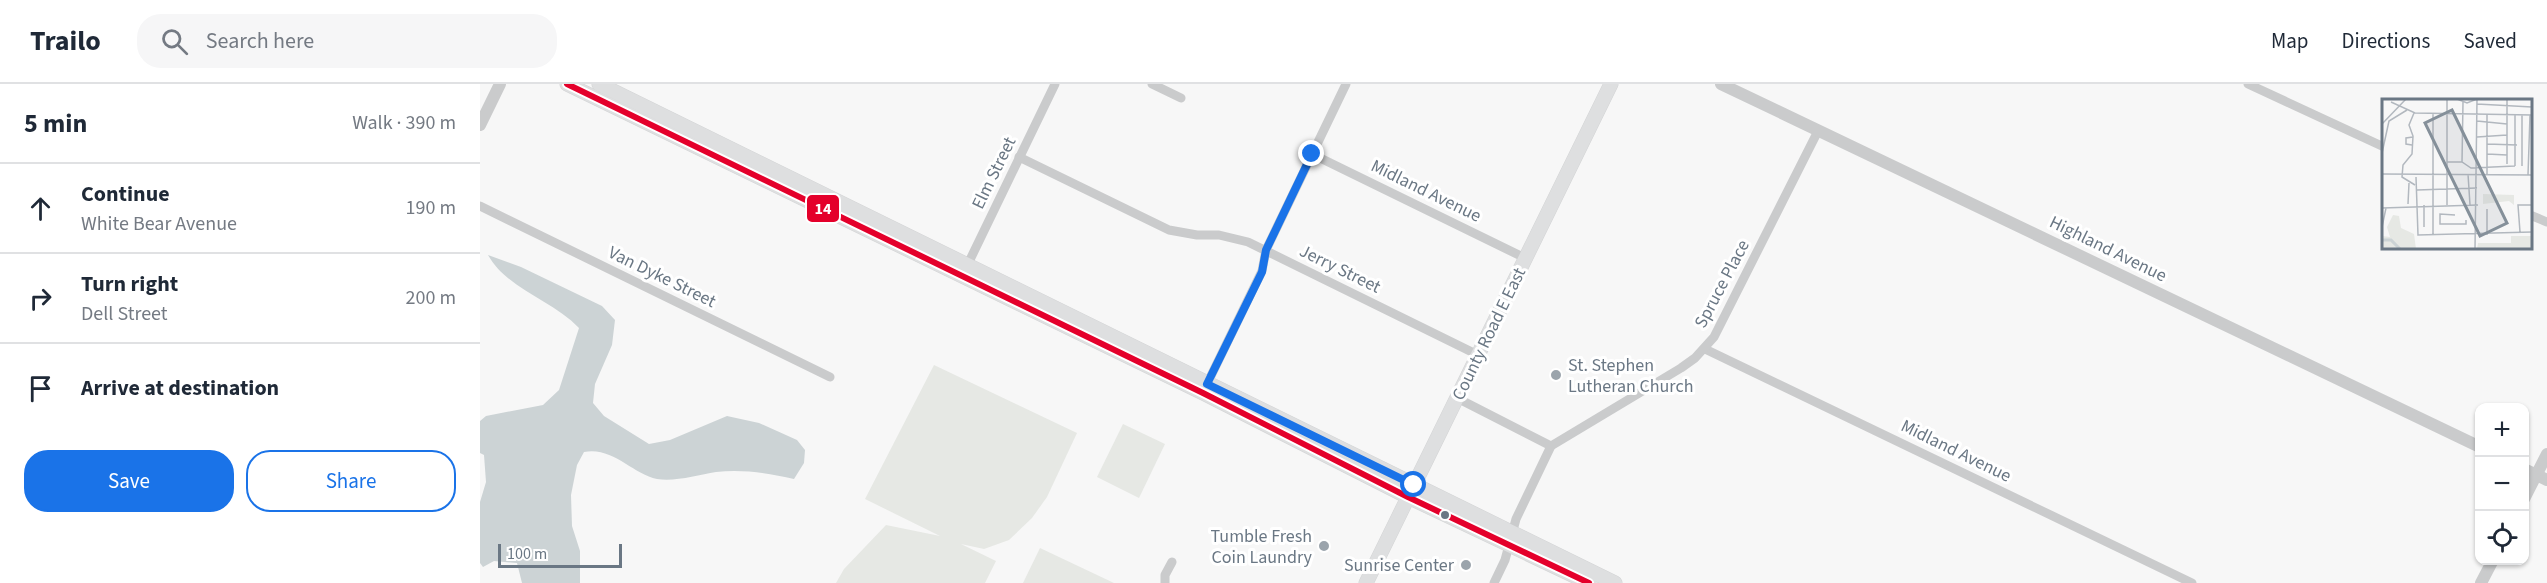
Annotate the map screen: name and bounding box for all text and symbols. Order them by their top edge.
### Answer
search box [137,14,557,68]
text: Trailo [30,21,101,61]
icon: search [158,25,191,58]
text: Search here [206,25,314,57]
text: Map [2271,26,2309,56]
text: Directions [2342,26,2430,56]
text: Saved [2463,26,2517,56]
inset map [2382,99,2532,249]
text: 5 min [24,105,87,142]
text: Walk · 390 m [352,109,456,137]
street label: Elm Street [966,133,1022,213]
route end [1298,140,1324,166]
street label: Midland Avenue [1367,153,1486,229]
text: Continue [81,178,170,210]
icon: ahead [24,192,57,225]
text: 190 m [406,194,456,222]
line badge: 14 [806,194,840,223]
text: 14 [815,198,832,220]
text: White Bear Avenue [81,210,237,238]
street label: Highland Avenue [2045,210,2171,288]
street label: Spruce Place [1688,235,1756,333]
street label: Jerry Street [1295,239,1385,299]
street label: Van Dyke Street [604,240,720,314]
street label: County Road E East [1446,263,1532,405]
text: Turn right [81,268,178,300]
icon: right [24,282,57,315]
text: 200 m [406,284,456,312]
text: Dell Street [81,300,168,328]
place label: St. Stephen Lutheran Church [1568,353,1693,399]
marker: St. Stephen Lutheran Church [1549,368,1563,382]
icon: arrive [24,372,57,405]
text: Arrive at destination [81,372,279,404]
map controls [2475,403,2529,565]
button: + [2475,403,2529,457]
street label: Midland Avenue [1897,413,2016,489]
button: Save [24,450,234,512]
button: Share [246,450,456,512]
button: − [2475,457,2529,511]
route start [1400,471,1426,497]
unlabelled marker [1439,509,1451,521]
button: locate [2475,511,2529,565]
place label: Tumble Fresh Coin Laundry [1211,524,1313,570]
marker: Tumble Fresh Coin Laundry [1317,539,1331,553]
scale bar [498,541,622,568]
text: 100 m [507,543,547,565]
place label: Sunrise Center [1344,553,1455,578]
marker: Sunrise Center [1459,558,1473,572]

